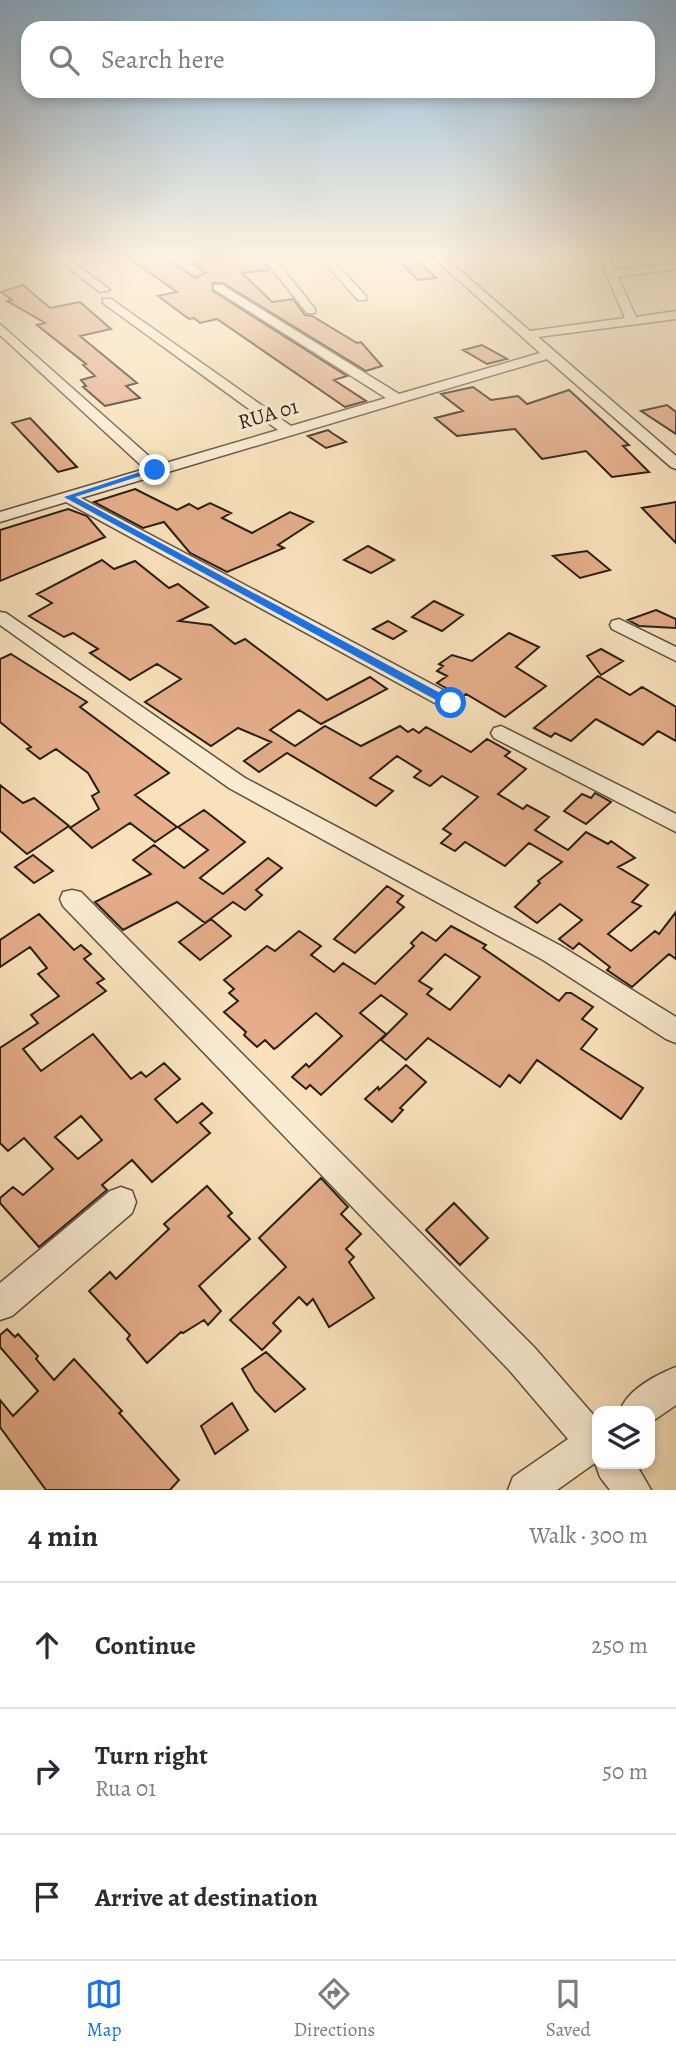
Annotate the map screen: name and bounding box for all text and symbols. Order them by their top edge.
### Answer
search box [21,21,655,98]
icon: search [45,41,83,79]
text: Search here [101,42,225,77]
street label: RUA 01 [235,392,301,436]
route end [139,454,170,485]
route start [435,687,466,718]
map controls [592,1406,655,1469]
button: layers [592,1406,655,1469]
text: 4 min [28,1516,98,1556]
text: Walk · 300 m [529,1520,648,1551]
icon: ahead [28,1626,66,1664]
text: Continue [95,1628,196,1663]
text: 250 m [591,1630,648,1661]
text: Turn right [95,1738,208,1773]
icon: right [28,1752,66,1790]
text: 50 m [602,1756,648,1787]
text: Rua 01 [95,1773,156,1804]
icon: arrive [28,1878,66,1916]
text: Arrive at destination [95,1880,318,1915]
tab: Map [85,1975,123,2043]
tab: Directions [294,1975,375,2043]
tab: Saved [546,1975,591,2043]

